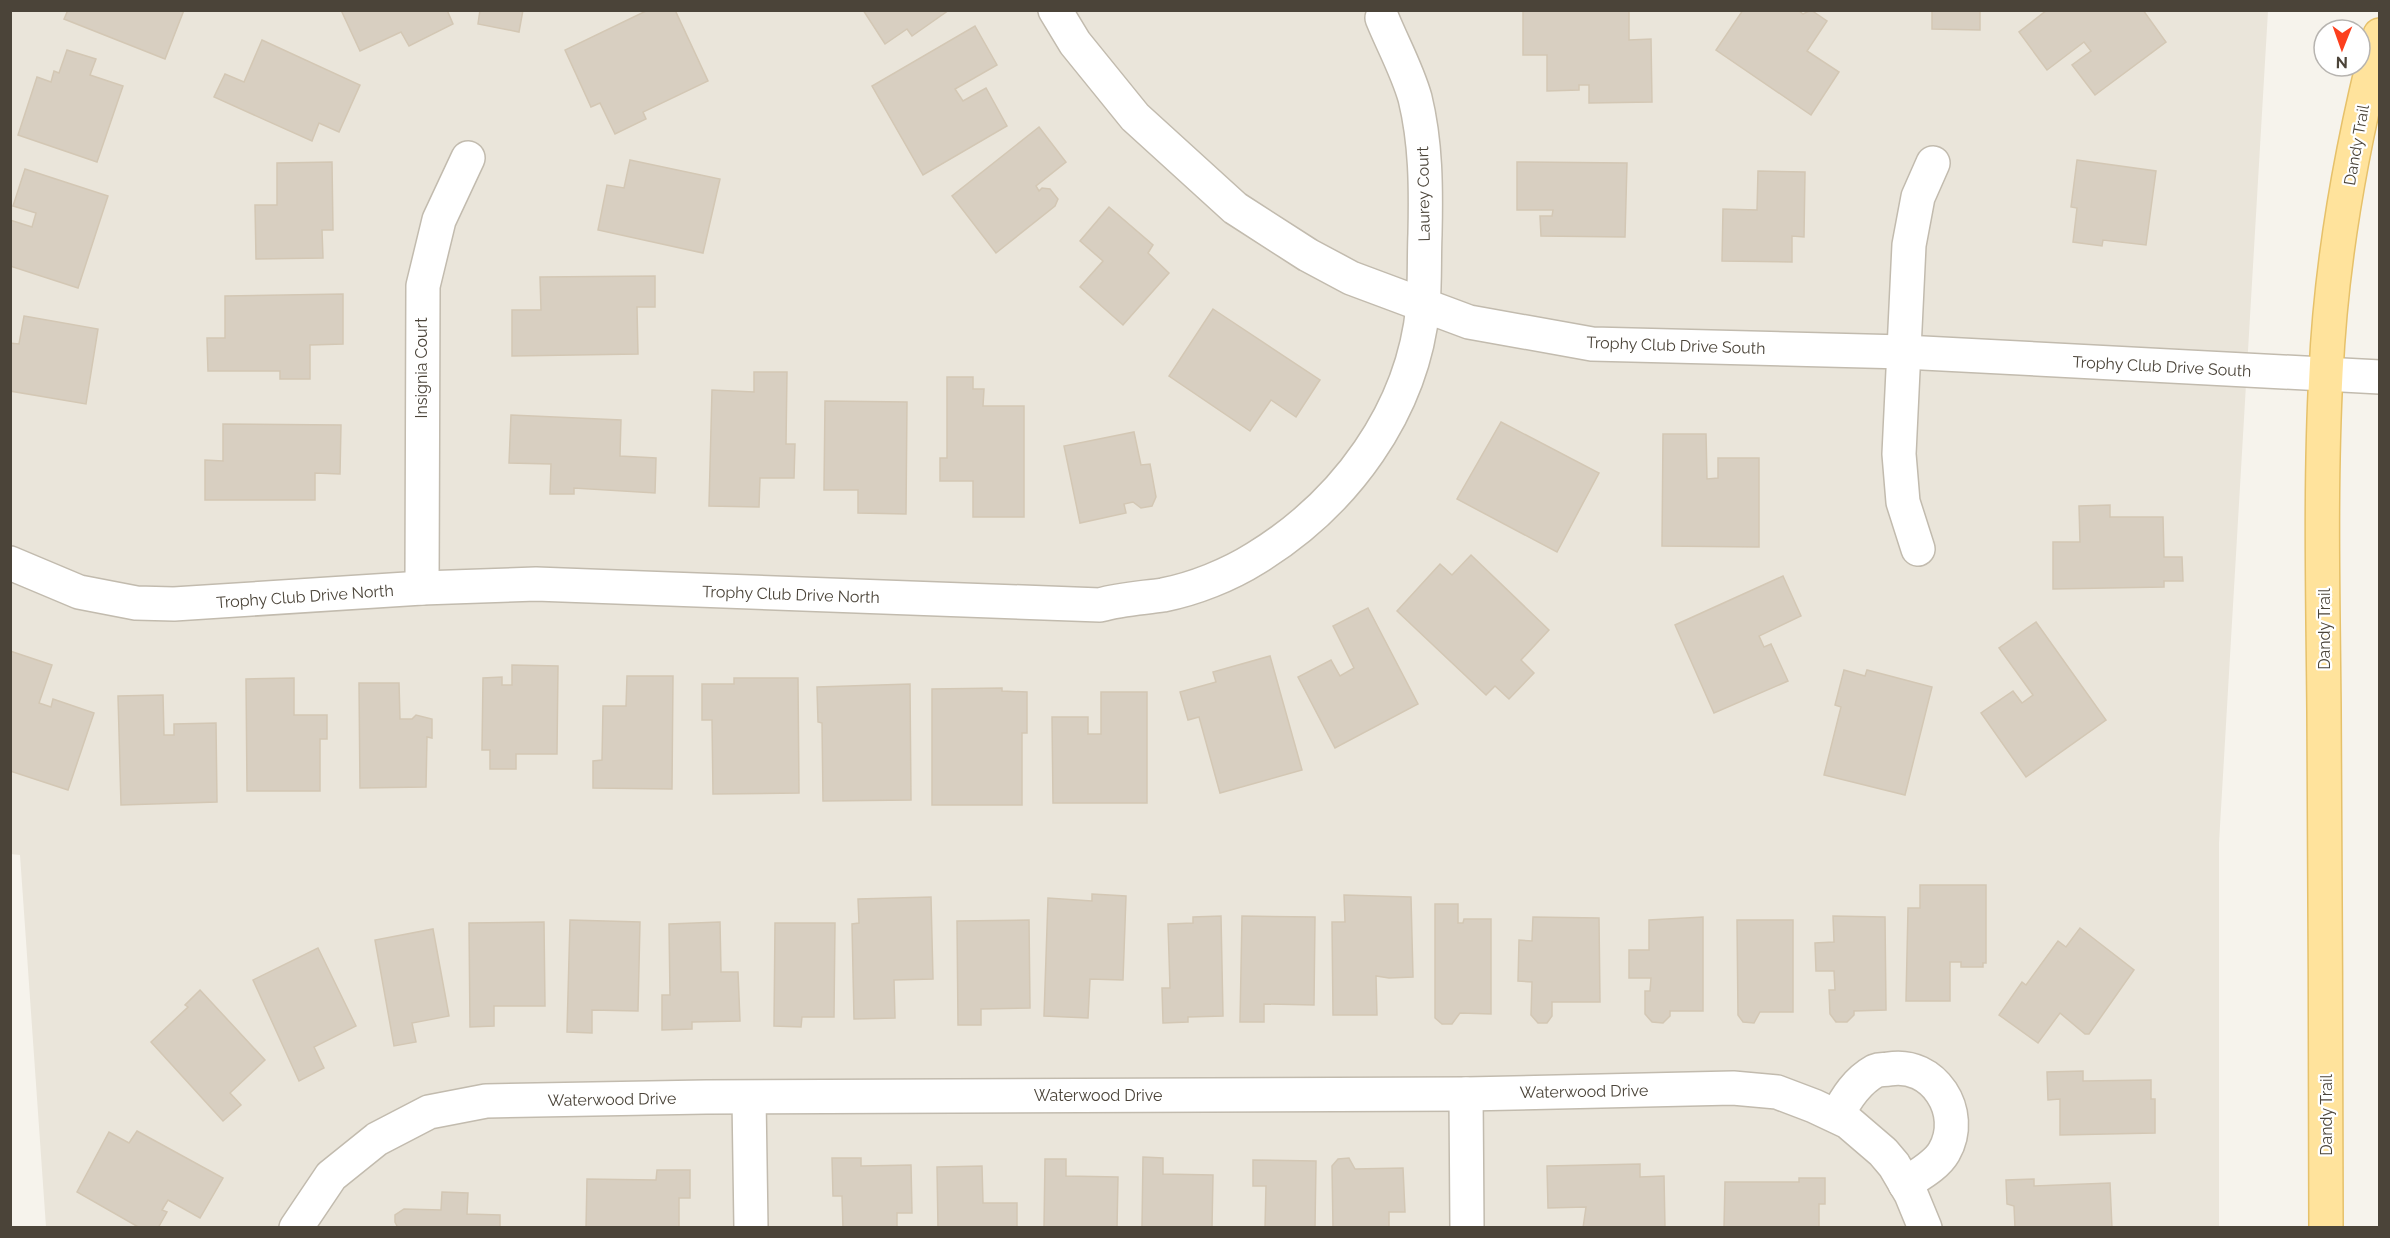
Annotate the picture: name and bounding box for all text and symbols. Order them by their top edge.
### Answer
north arrow [2312,18,2372,78]
text: N [2335,53,2348,72]
street label: Dandy Trail [2340,103,2373,187]
street label: Laurey Court [1413,146,1434,242]
street label: Insignia Court [412,317,431,419]
street label: Trophy Club Drive South [1586,333,1766,358]
street label: Trophy Club Drive South [2072,352,2252,381]
street label: Trophy Club Drive North [216,581,394,612]
street label: Trophy Club Drive North [702,582,880,607]
street label: Dandy Trail [2315,588,2334,670]
street label: Dandy Trail [2317,1074,2336,1156]
street label: Waterwood Drive [1519,1081,1649,1102]
street label: Waterwood Drive [1034,1086,1162,1105]
street label: Waterwood Drive [547,1089,677,1110]

